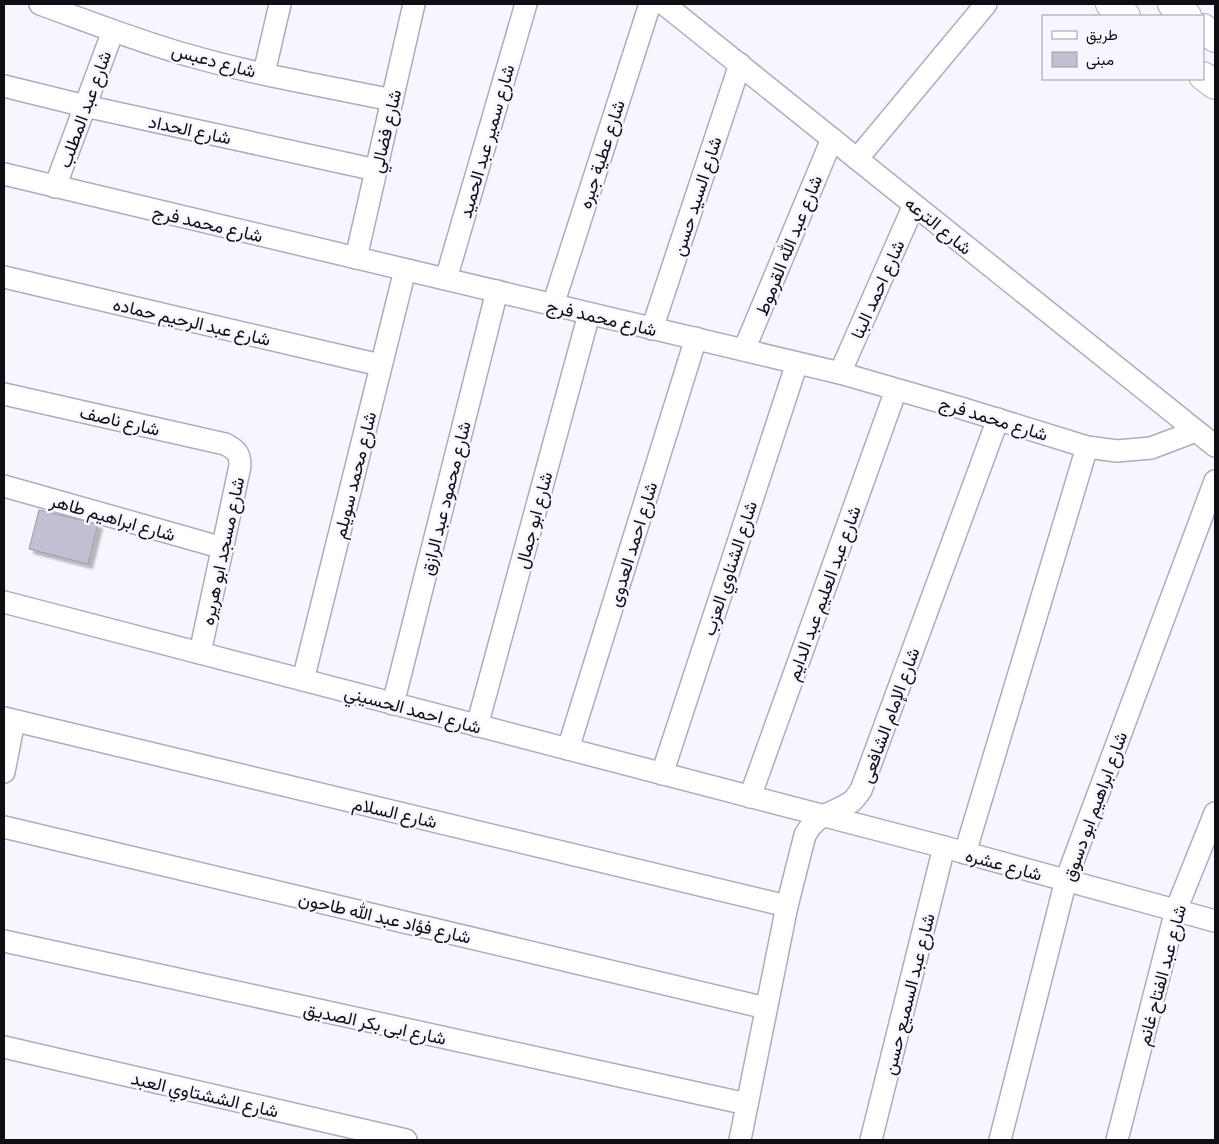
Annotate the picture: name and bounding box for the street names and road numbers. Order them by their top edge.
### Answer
street label: شارع دعبس [169,38,259,84]
street label: شارع عبد المطلب [53,48,117,171]
street label: شارع سمير عبد الحميد [454,62,520,221]
street label: شارع فضالي [365,87,410,176]
street label: شارع عطية جبره [573,97,631,212]
street label: شارع الحداد [146,110,233,150]
street label: شارع السيد حسن [666,133,728,259]
street label: شارع عبد الله القرموط [750,171,828,319]
street label: شارع الترعه [900,191,977,260]
street label: شارع محمد فرج [150,200,265,248]
street label: شارع احمد البنا [845,236,910,343]
street label: شارع عبد الرحيم حماده [111,292,273,352]
street label: شارع محمد فرج [544,294,659,342]
street label: شارع محمد فرج [936,391,1051,447]
street label: شارع ناصف [77,400,162,442]
street label: شارع محمد سويلم [328,409,382,541]
street label: شارع محمود عبد الرازق [415,419,477,578]
street label: شارع ابو جمال [509,469,558,571]
street label: شارع مسجد ابو هريره [196,475,250,627]
street label: شارع احمد العدوى [603,479,663,610]
street label: شارع ابراهيم طاهر [46,488,178,547]
street label: شارع الشناوي العزب [697,498,766,640]
street label: شارع عبد العليم عبد الدايم [781,503,867,684]
street label: شارع الإمام الشافعى [854,644,926,786]
street label: شارع احمد الحسيني [341,680,484,743]
street label: شارع ابراهيم ابو دسوق [1057,728,1133,884]
street label: شارع السلام [350,792,439,834]
street label: شارع عشره [963,843,1045,887]
street label: شارع فؤاد عبد الله طاحون [296,886,473,949]
street label: شارع عبد الفتاح غانم [1132,902,1192,1048]
street label: شارع عبد السميع حسن [877,911,941,1078]
street label: شارع ابى بكر الصديق [301,997,448,1051]
street label: شارع الششتاوي العبد [128,1066,281,1127]

